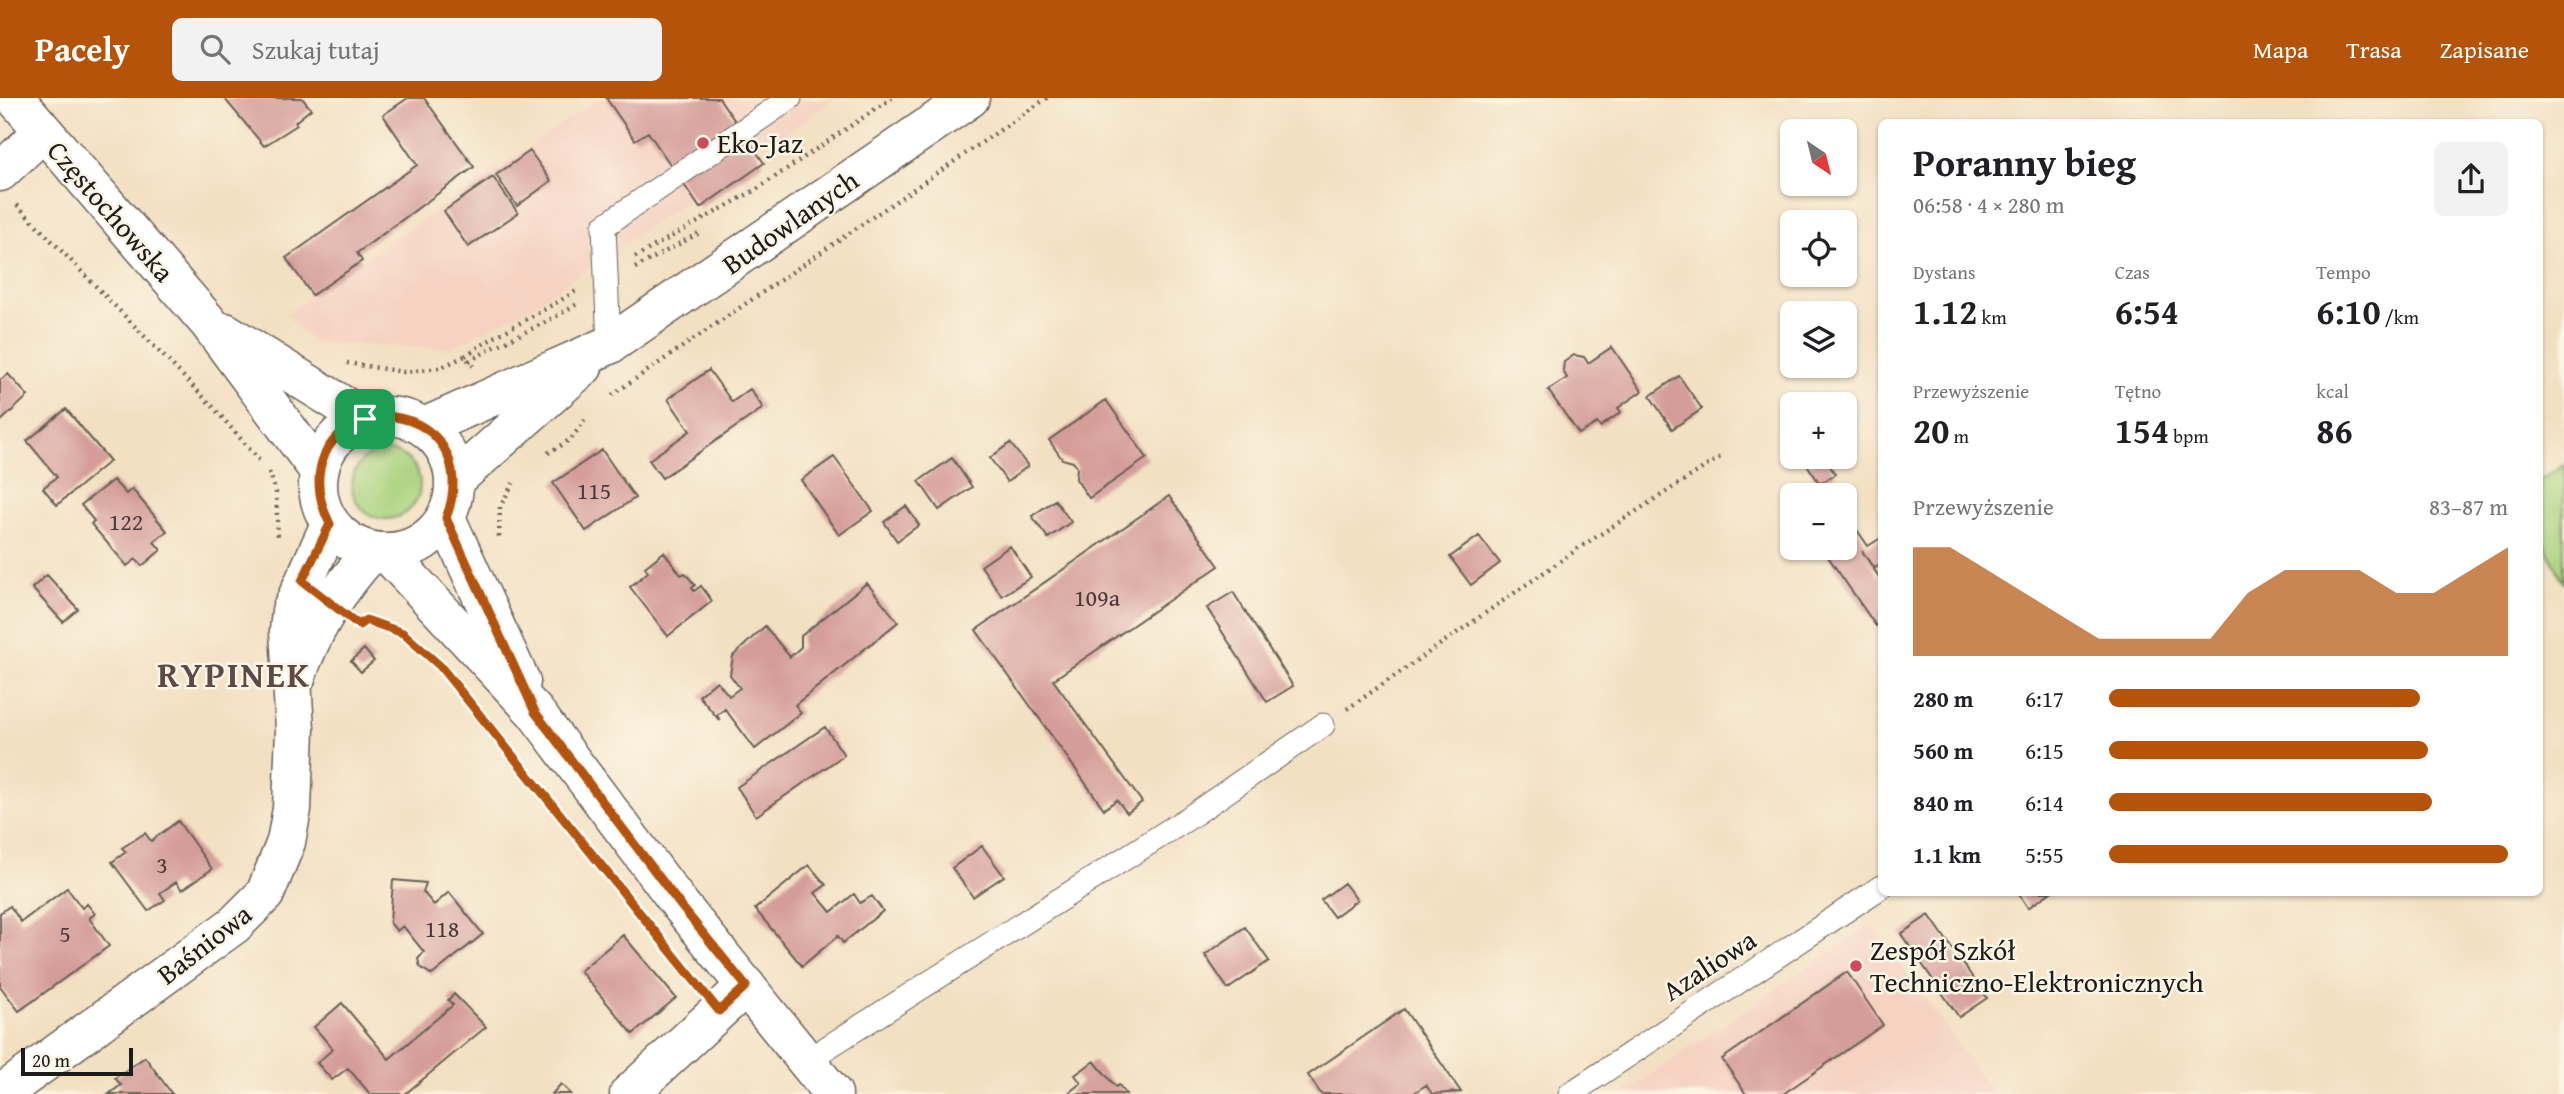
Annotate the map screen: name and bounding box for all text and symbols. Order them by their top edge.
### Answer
search box [172,18,662,81]
text: Pacely [35,25,130,73]
icon: search [196,30,234,68]
text: Szukaj tutaj [252,30,380,69]
text: Mapa [2253,32,2308,67]
text: Trasa [2346,32,2402,67]
text: Zapisane [2440,32,2529,67]
north arrow [1780,119,1857,196]
map controls [1780,119,1857,560]
place label: Eko-Jaz [717,122,803,163]
street label: Częstochowska [38,131,185,291]
text: Poranny bieg [1913,134,2136,190]
marker: Eko-Jaz [695,135,711,151]
button: share [2434,142,2508,216]
street label: Budowlanych [713,159,866,284]
text: 06:58 · 4 × 280 m [1913,188,2065,221]
button: locate [1780,210,1857,287]
text: Dystans [1913,258,1975,286]
text: Czas [2115,258,2150,286]
text: Tempo [2316,258,2371,286]
text: 1.12 [1913,286,1977,337]
text: 6:54 [2115,286,2179,337]
text: 6:10 [2316,286,2381,337]
button: layers [1780,301,1857,378]
text: km [1977,303,2007,331]
text: /km [2381,303,2419,331]
text: Przewyższenie [1913,377,2029,405]
text: Tętno [2115,377,2161,405]
text: kcal [2316,377,2349,405]
pin [335,389,395,449]
button: + [1780,392,1857,469]
icon: arrive [346,400,384,438]
text: 20 [1913,405,1949,456]
text: 154 [2115,405,2169,456]
text: 86 [2316,405,2353,456]
text: m [1949,422,1969,450]
text: bpm [2169,422,2209,450]
house number: 115 [577,473,611,508]
button: − [1780,483,1857,560]
text: Przewyższenie [1913,490,2054,523]
text: 83–87 m [2429,490,2508,523]
house number: 122 [109,504,143,539]
house number: 109a [1074,580,1121,615]
district label: RYPINEK [157,649,311,700]
text: 280 m [1913,682,1974,715]
text: 6:17 [2025,682,2064,715]
text: 560 m [1913,734,1974,767]
text: 6:15 [2025,734,2064,767]
text: 840 m [1913,786,1974,819]
text: 6:14 [2025,786,2064,819]
text: 1.1 km [1913,838,1981,871]
text: 5:55 [2025,838,2064,871]
house number: 3 [156,847,168,882]
street label: Baśniowa [148,893,260,994]
house number: 118 [425,911,459,946]
house number: 5 [59,916,71,951]
street label: Azaliowa [1654,918,1764,1010]
place label: Zespół Szkół Techniczno-Elektronicznych [1870,929,2204,1002]
marker: Zespół Szkół Techniczno-Elektronicznych [1848,958,1864,974]
scale bar [21,1045,133,1077]
text: 20 m [32,1046,70,1074]

